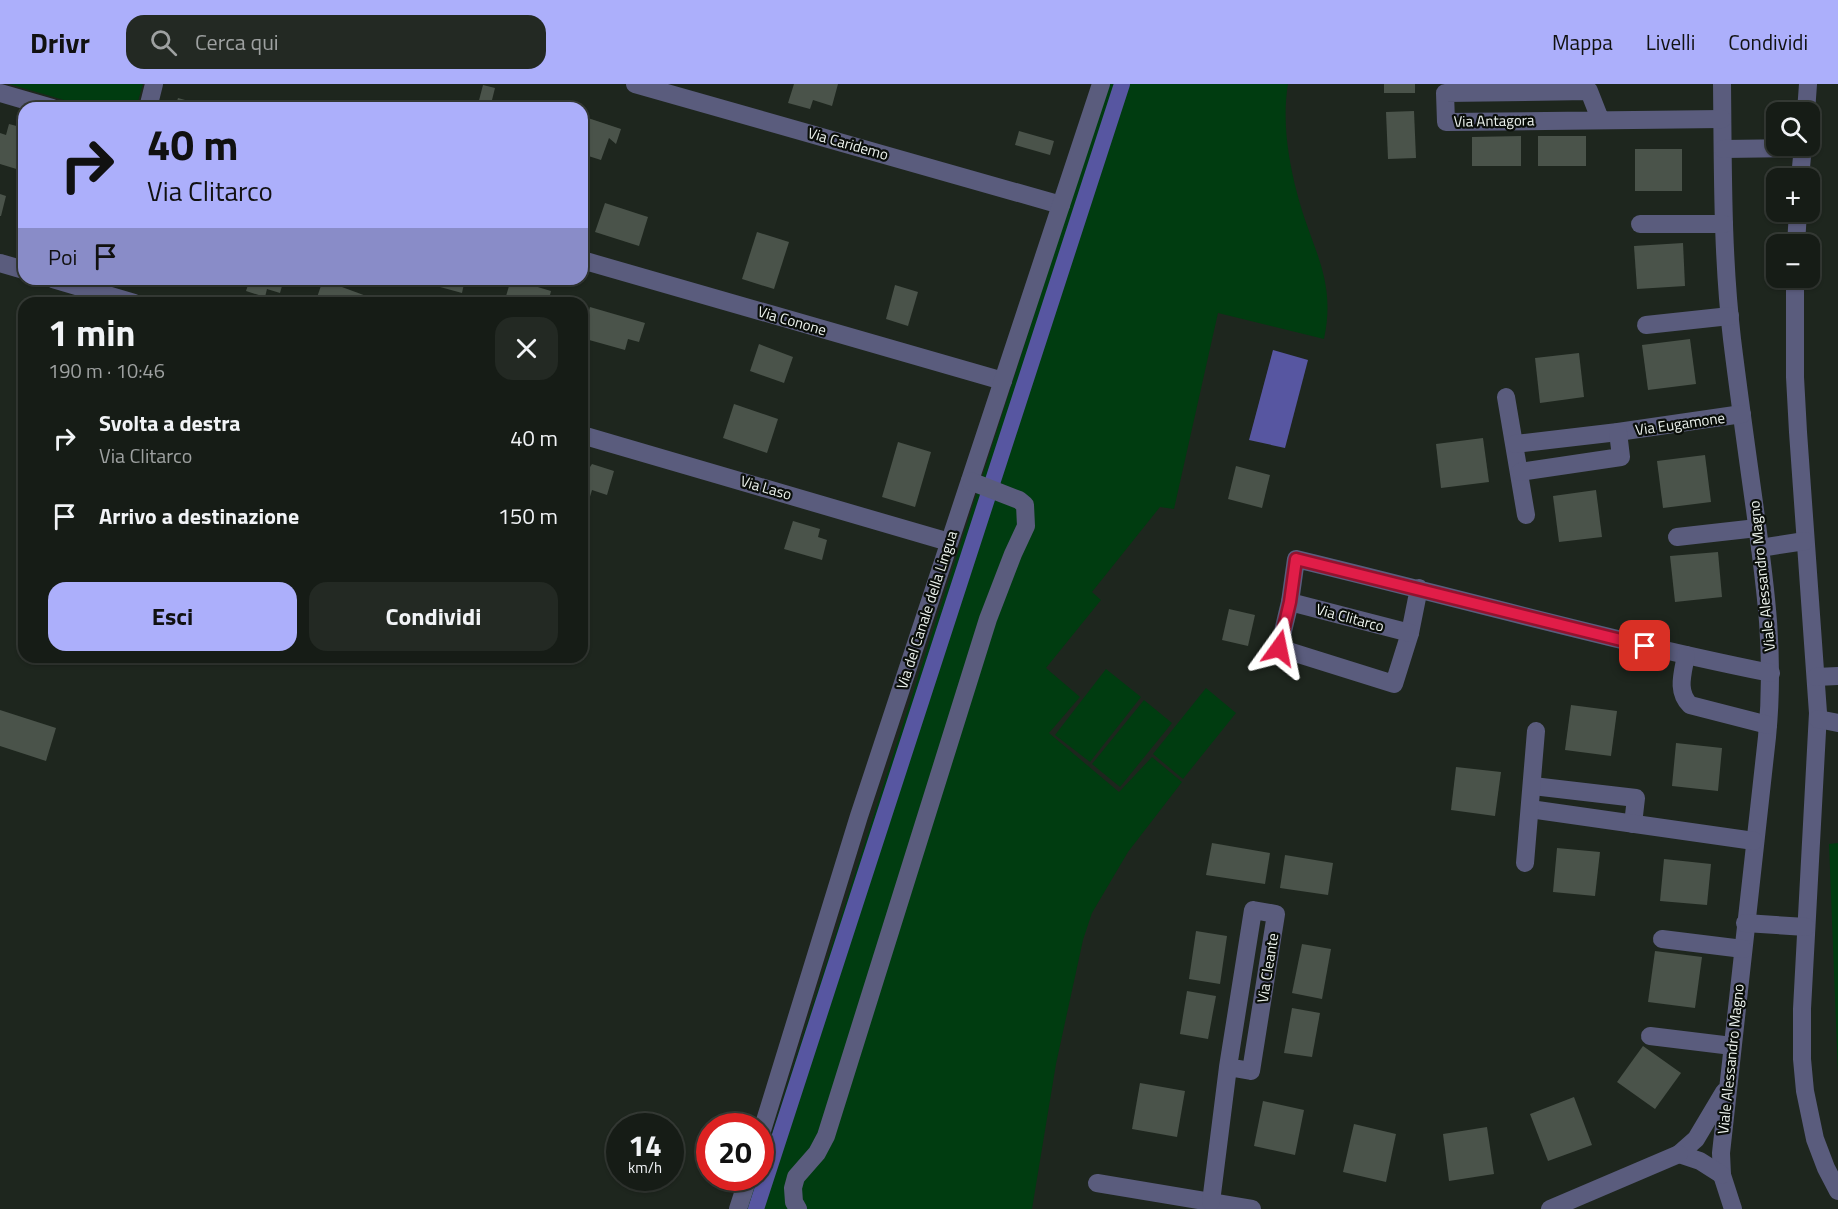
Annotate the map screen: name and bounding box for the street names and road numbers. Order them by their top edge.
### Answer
street label: Via Antagora [1453,108,1535,133]
street label: Via Caridemo [805,121,891,166]
street label: Via Conone [755,300,829,341]
street label: Via Eugamone [1634,406,1726,441]
street label: Via Laso [738,469,795,506]
street label: Viale Alessandro Magno [1742,500,1781,653]
street label: Via del Canale della Lingua [890,527,963,692]
street label: Via Clitarco [1313,597,1387,638]
street label: Via Cleante [1251,931,1284,1004]
street label: Viale Alessandro Magno [1711,982,1750,1135]

